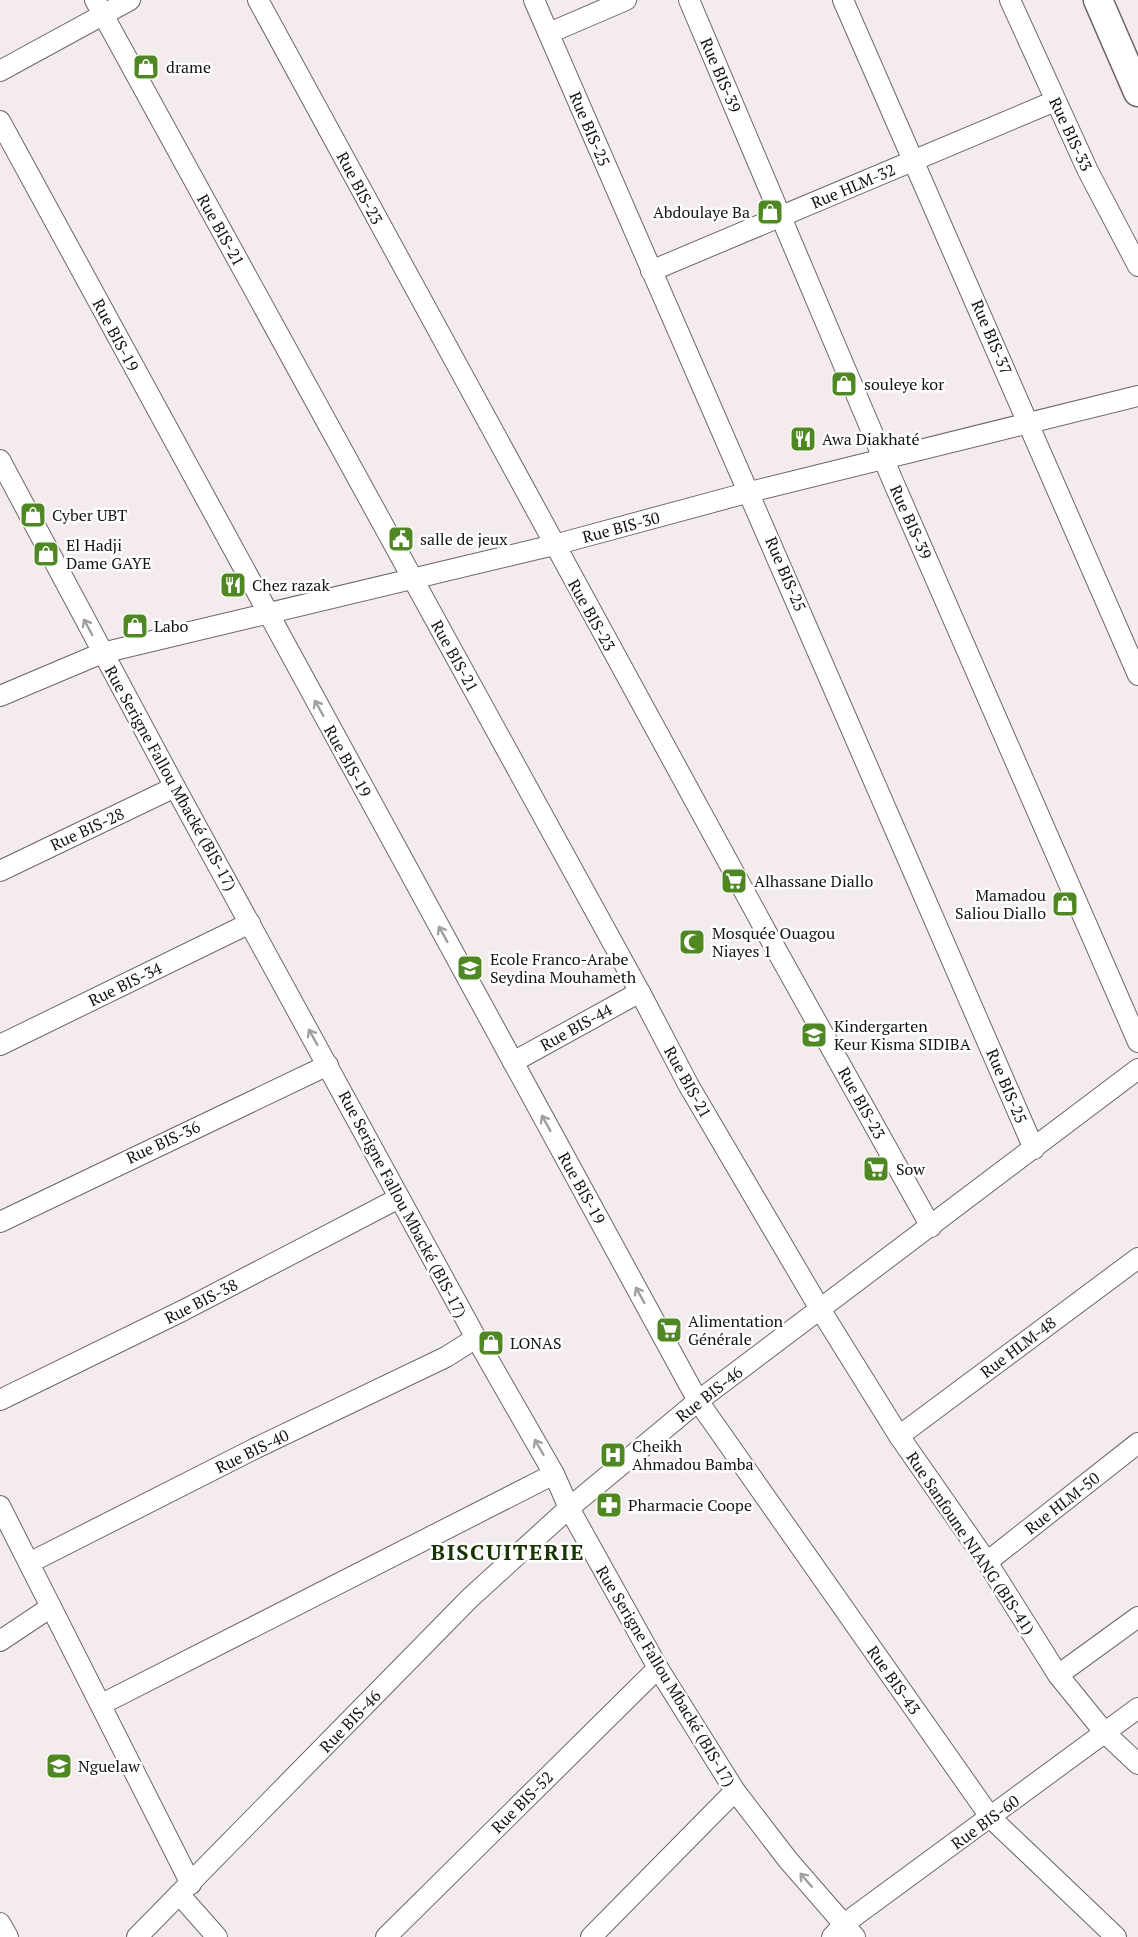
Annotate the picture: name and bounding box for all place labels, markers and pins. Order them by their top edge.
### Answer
shop icon: drame [131,52,161,82]
place label: drame [166,56,211,78]
shop icon: Abdoulaye Ba [755,197,785,227]
place label: Abdoulaye Ba [653,201,750,223]
shop icon: souleye kor [829,369,859,399]
place label: souleye kor [864,373,945,395]
restaurant icon: Awa Diakhaté [788,424,818,454]
place label: Awa Diakhaté [822,428,920,450]
shop icon: Cyber UBT [18,500,48,530]
place label: Cyber UBT [52,504,127,526]
public building icon: salle de jeux [386,524,416,554]
place label: salle de jeux [420,528,508,550]
place label: El Hadji Dame GAYE [66,534,151,574]
shop icon: El Hadji Dame GAYE [31,539,61,569]
restaurant icon: Chez razak [218,570,248,600]
place label: Chez razak [252,574,330,596]
shop icon: Labo [120,611,150,641]
place label: Labo [154,615,189,637]
supermarket icon: Alhassane Diallo [719,866,749,896]
place label: Alhassane Diallo [754,870,873,892]
place label: Mamadou Saliou Diallo [955,884,1046,924]
shop icon: Mamadou Saliou Diallo [1050,889,1080,919]
place label: Mosquée Ouagou Niayes 1 [712,922,835,962]
mosque icon: Mosquée Ouagou Niayes 1 [677,927,707,957]
place label: Ecole Franco-Arabe Seydina Mouhameth [490,948,637,988]
school or university icon: Ecole Franco-Arabe Seydina Mouhameth [455,953,485,983]
place label: Kindergarten Keur Kisma SIDIBA [834,1015,971,1055]
school or university icon: Kindergarten Keur Kisma SIDIBA [799,1020,829,1050]
supermarket icon: Sow [861,1154,891,1184]
place label: Sow [896,1158,925,1180]
place label: Alimentation Générale [688,1310,784,1350]
supermarket icon: Alimentation Générale [654,1315,684,1345]
shop icon: LONAS [476,1328,506,1358]
place label: LONAS [510,1332,561,1354]
place label: Cheikh Ahmadou Bamba [632,1435,754,1475]
hospital icon: Cheikh Ahmadou Bamba [598,1440,628,1470]
pharmacy icon: Pharmacie Coope [594,1490,624,1520]
place label: Pharmacie Coope [628,1494,752,1516]
school or university icon: Nguelaw [44,1751,74,1781]
place label: Nguelaw [78,1755,140,1777]

